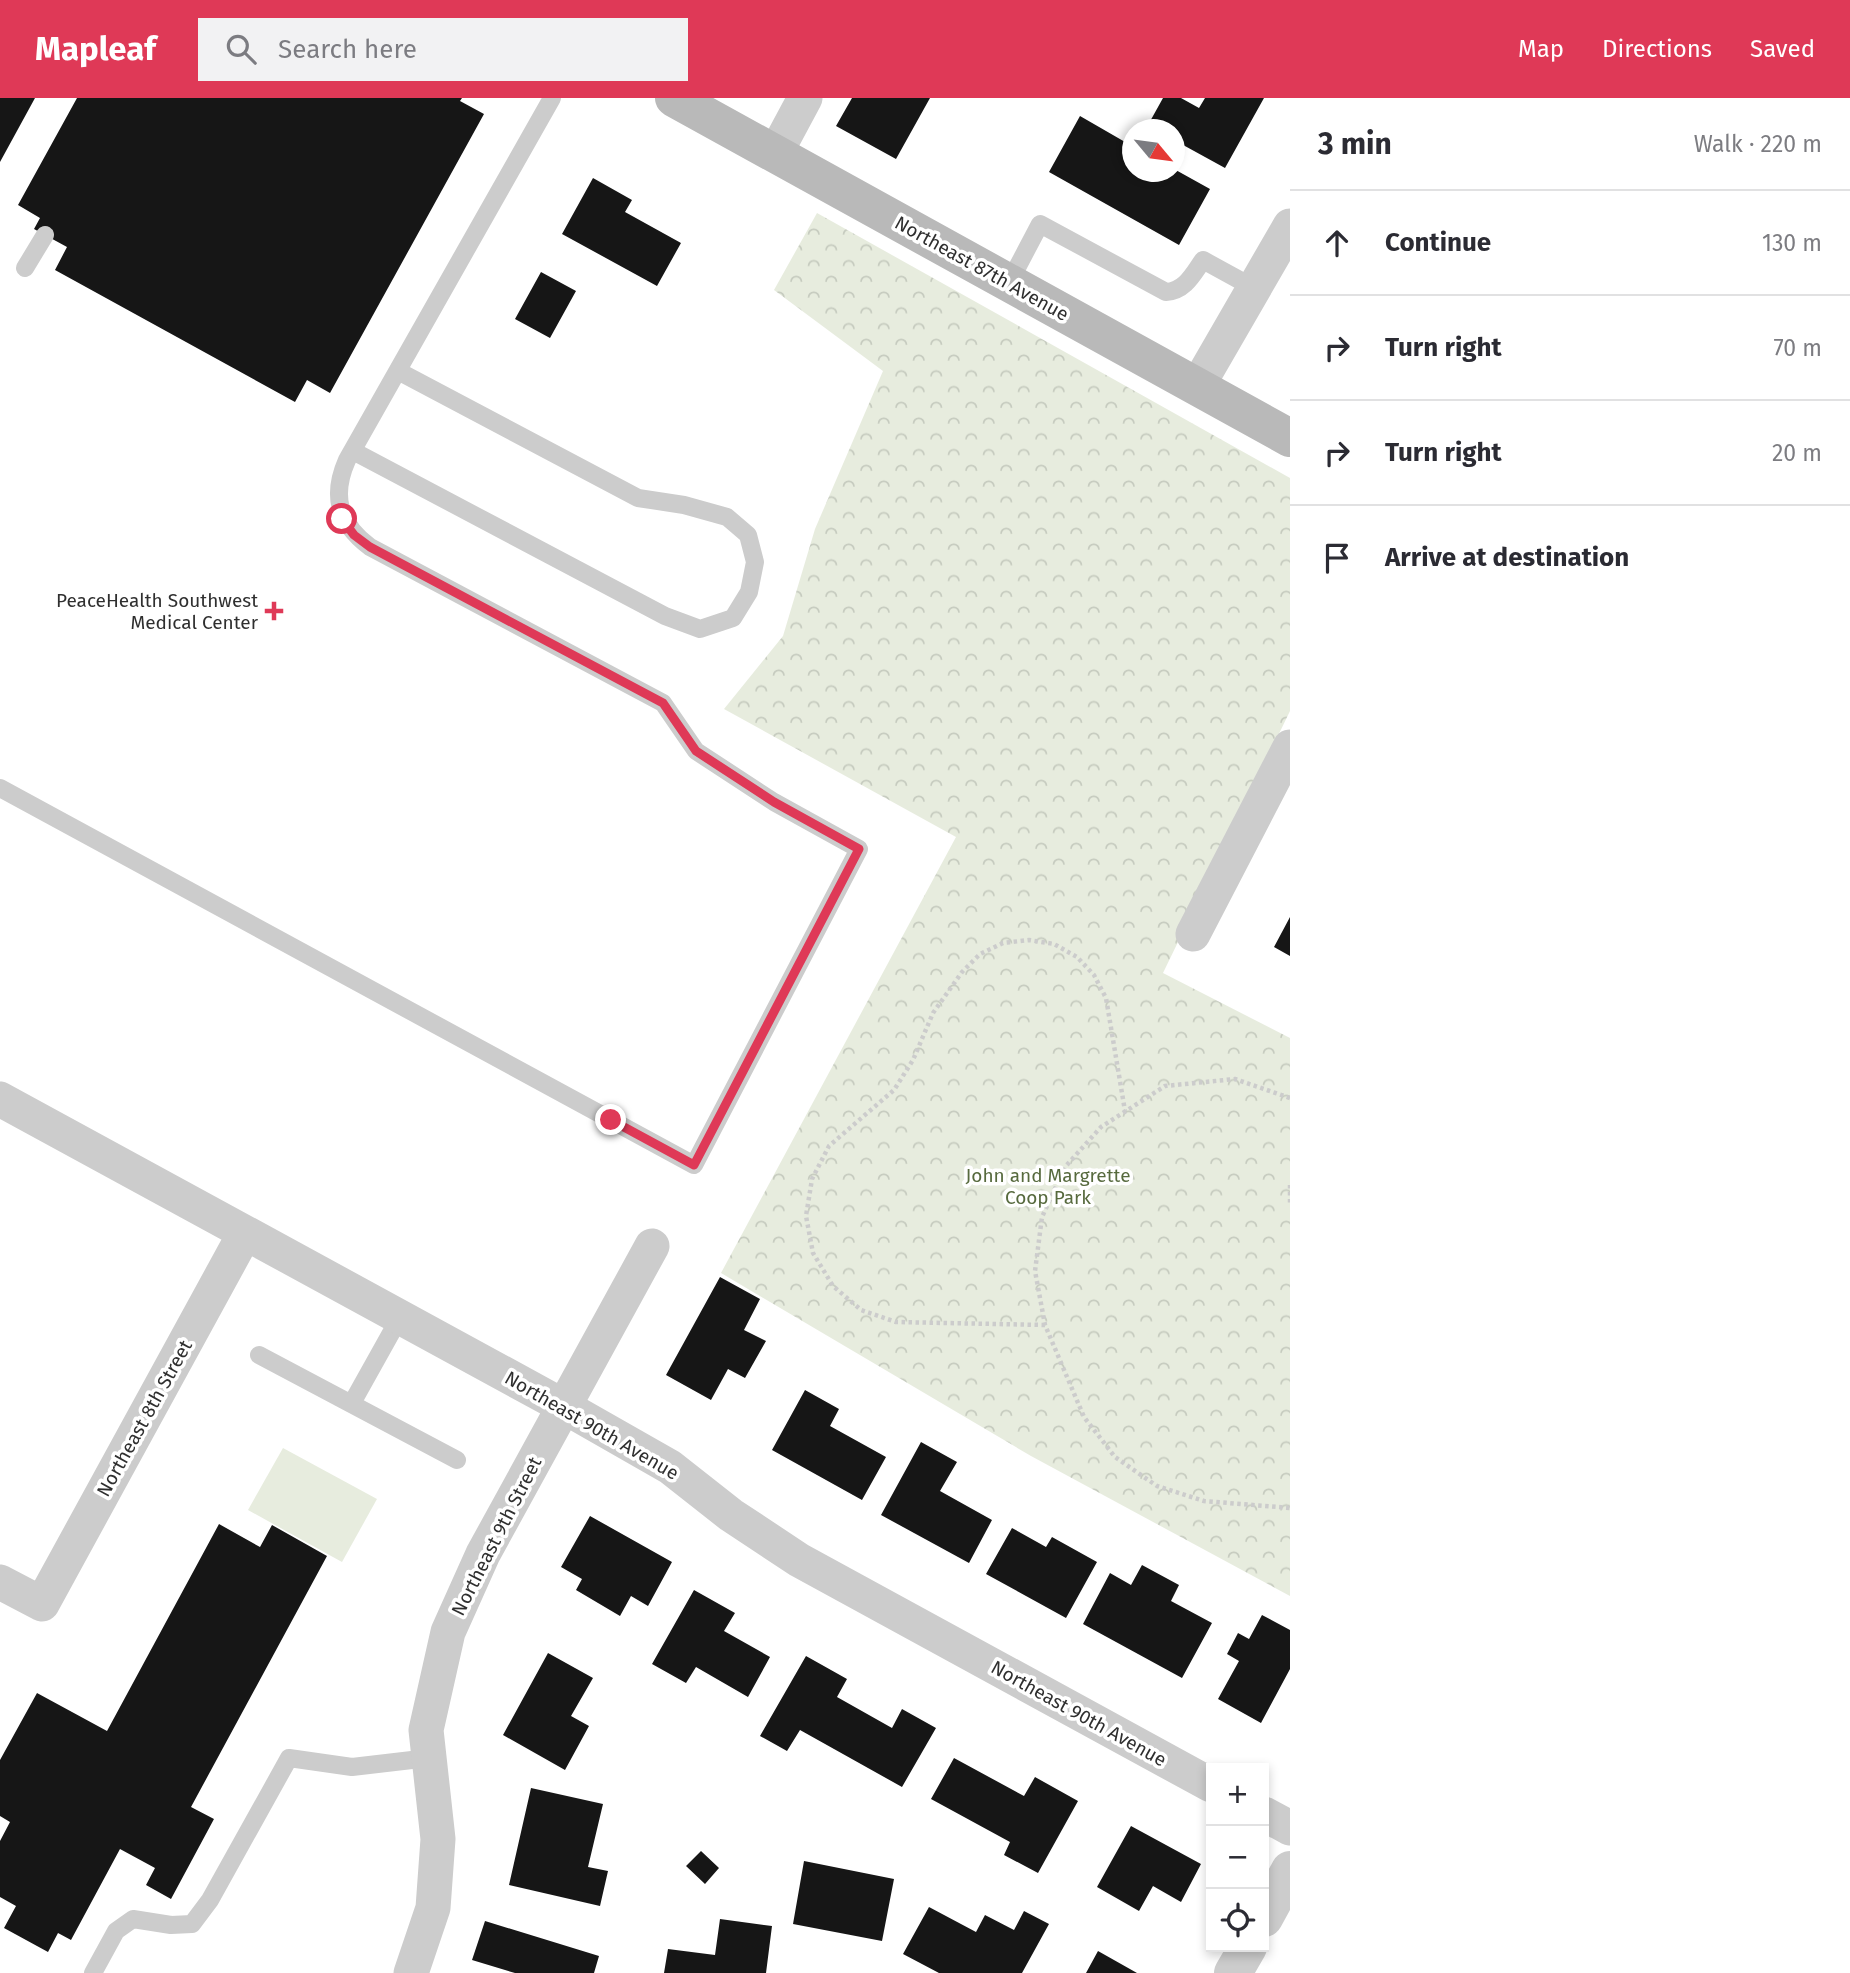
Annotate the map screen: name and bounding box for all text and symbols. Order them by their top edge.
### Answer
search box [198,18,688,81]
text: Mapleaf [35,29,156,69]
icon: search [222,30,260,68]
text: Search here [278,34,417,65]
text: Map [1518,35,1564,63]
text: Directions [1602,35,1712,63]
text: Saved [1750,35,1815,63]
north arrow [1122,119,1185,182]
text: 3 min [1318,126,1392,162]
text: Walk · 220 m [1694,130,1822,158]
street label: Northeast 87th Avenue [891,211,1073,326]
icon: ahead [1318,224,1356,262]
text: Continue [1385,227,1491,258]
text: 130 m [1762,229,1822,257]
icon: right [1318,329,1356,367]
text: Turn right [1385,332,1502,363]
text: 70 m [1773,334,1822,362]
icon: right [1318,434,1356,472]
text: Turn right [1385,437,1502,468]
text: 20 m [1772,439,1822,467]
route start [326,503,357,534]
icon: arrive [1318,539,1356,577]
text: Arrive at destination [1385,542,1629,573]
place label: PeaceHealth Southwest Medical Center [56,589,259,634]
marker: PeaceHealth Southwest Medical Center [264,601,284,621]
route end [595,1104,626,1135]
park label: John and Margrette Coop Park [965,1164,1131,1209]
street label: Northeast 8th Street [92,1336,197,1501]
street label: Northeast 90th Avenue [501,1366,683,1485]
street label: Northeast 9th Street [446,1453,546,1619]
street label: Northeast 90th Avenue [987,1656,1171,1771]
map controls [1206,1763,1269,1952]
button: + [1206,1763,1269,1826]
button: − [1206,1826,1269,1889]
button: locate [1206,1889,1269,1952]

